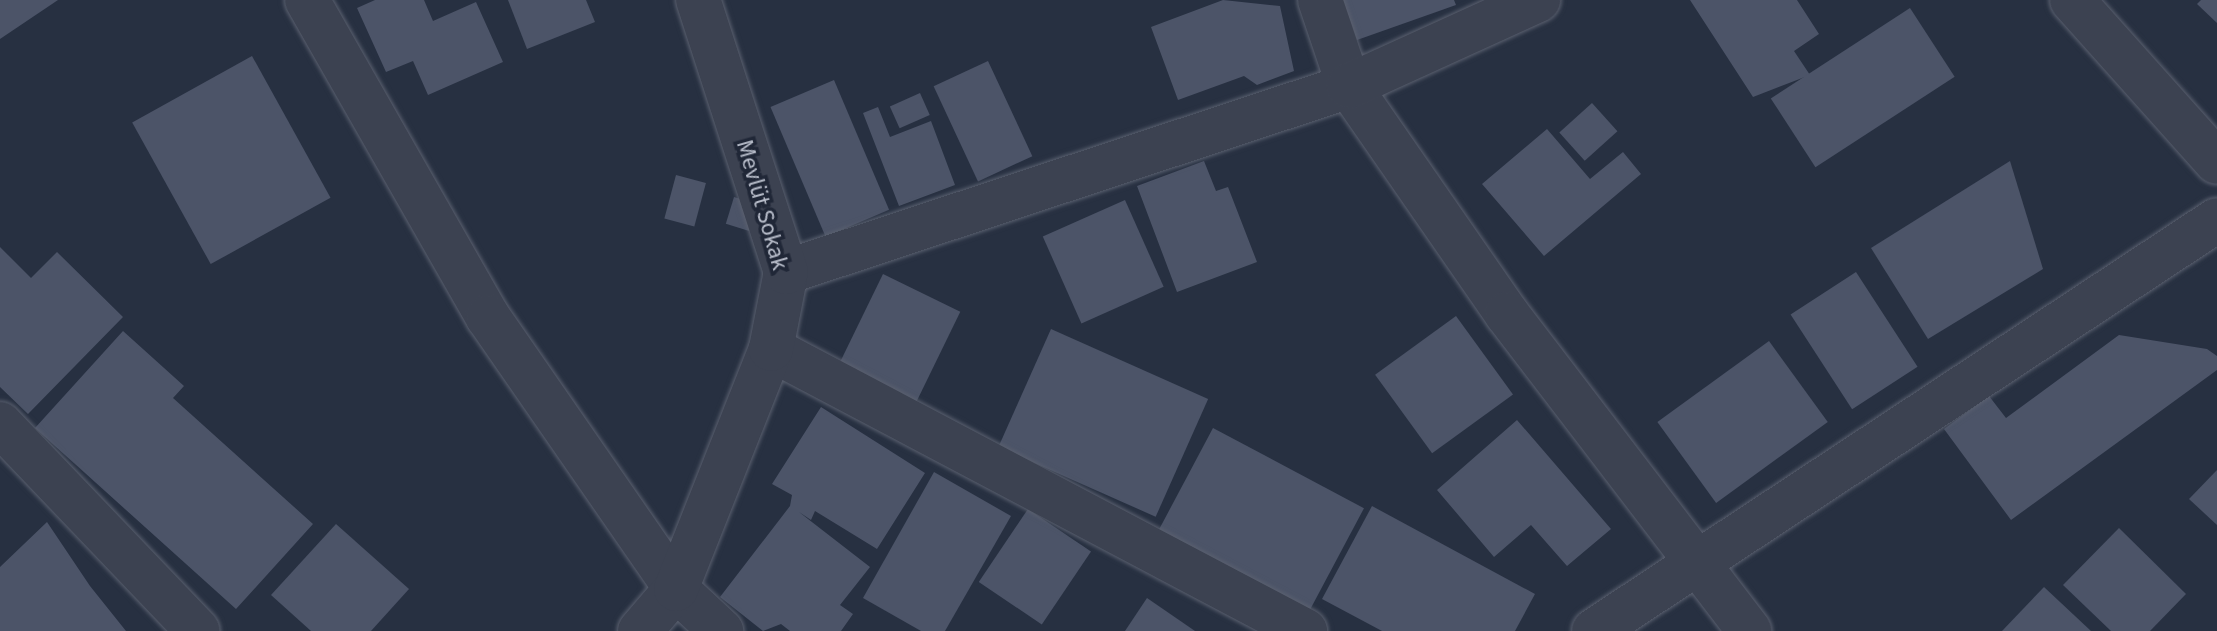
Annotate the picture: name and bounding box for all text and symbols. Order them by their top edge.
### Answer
street label: Mevlüt Sokak [730,137,794,273]

